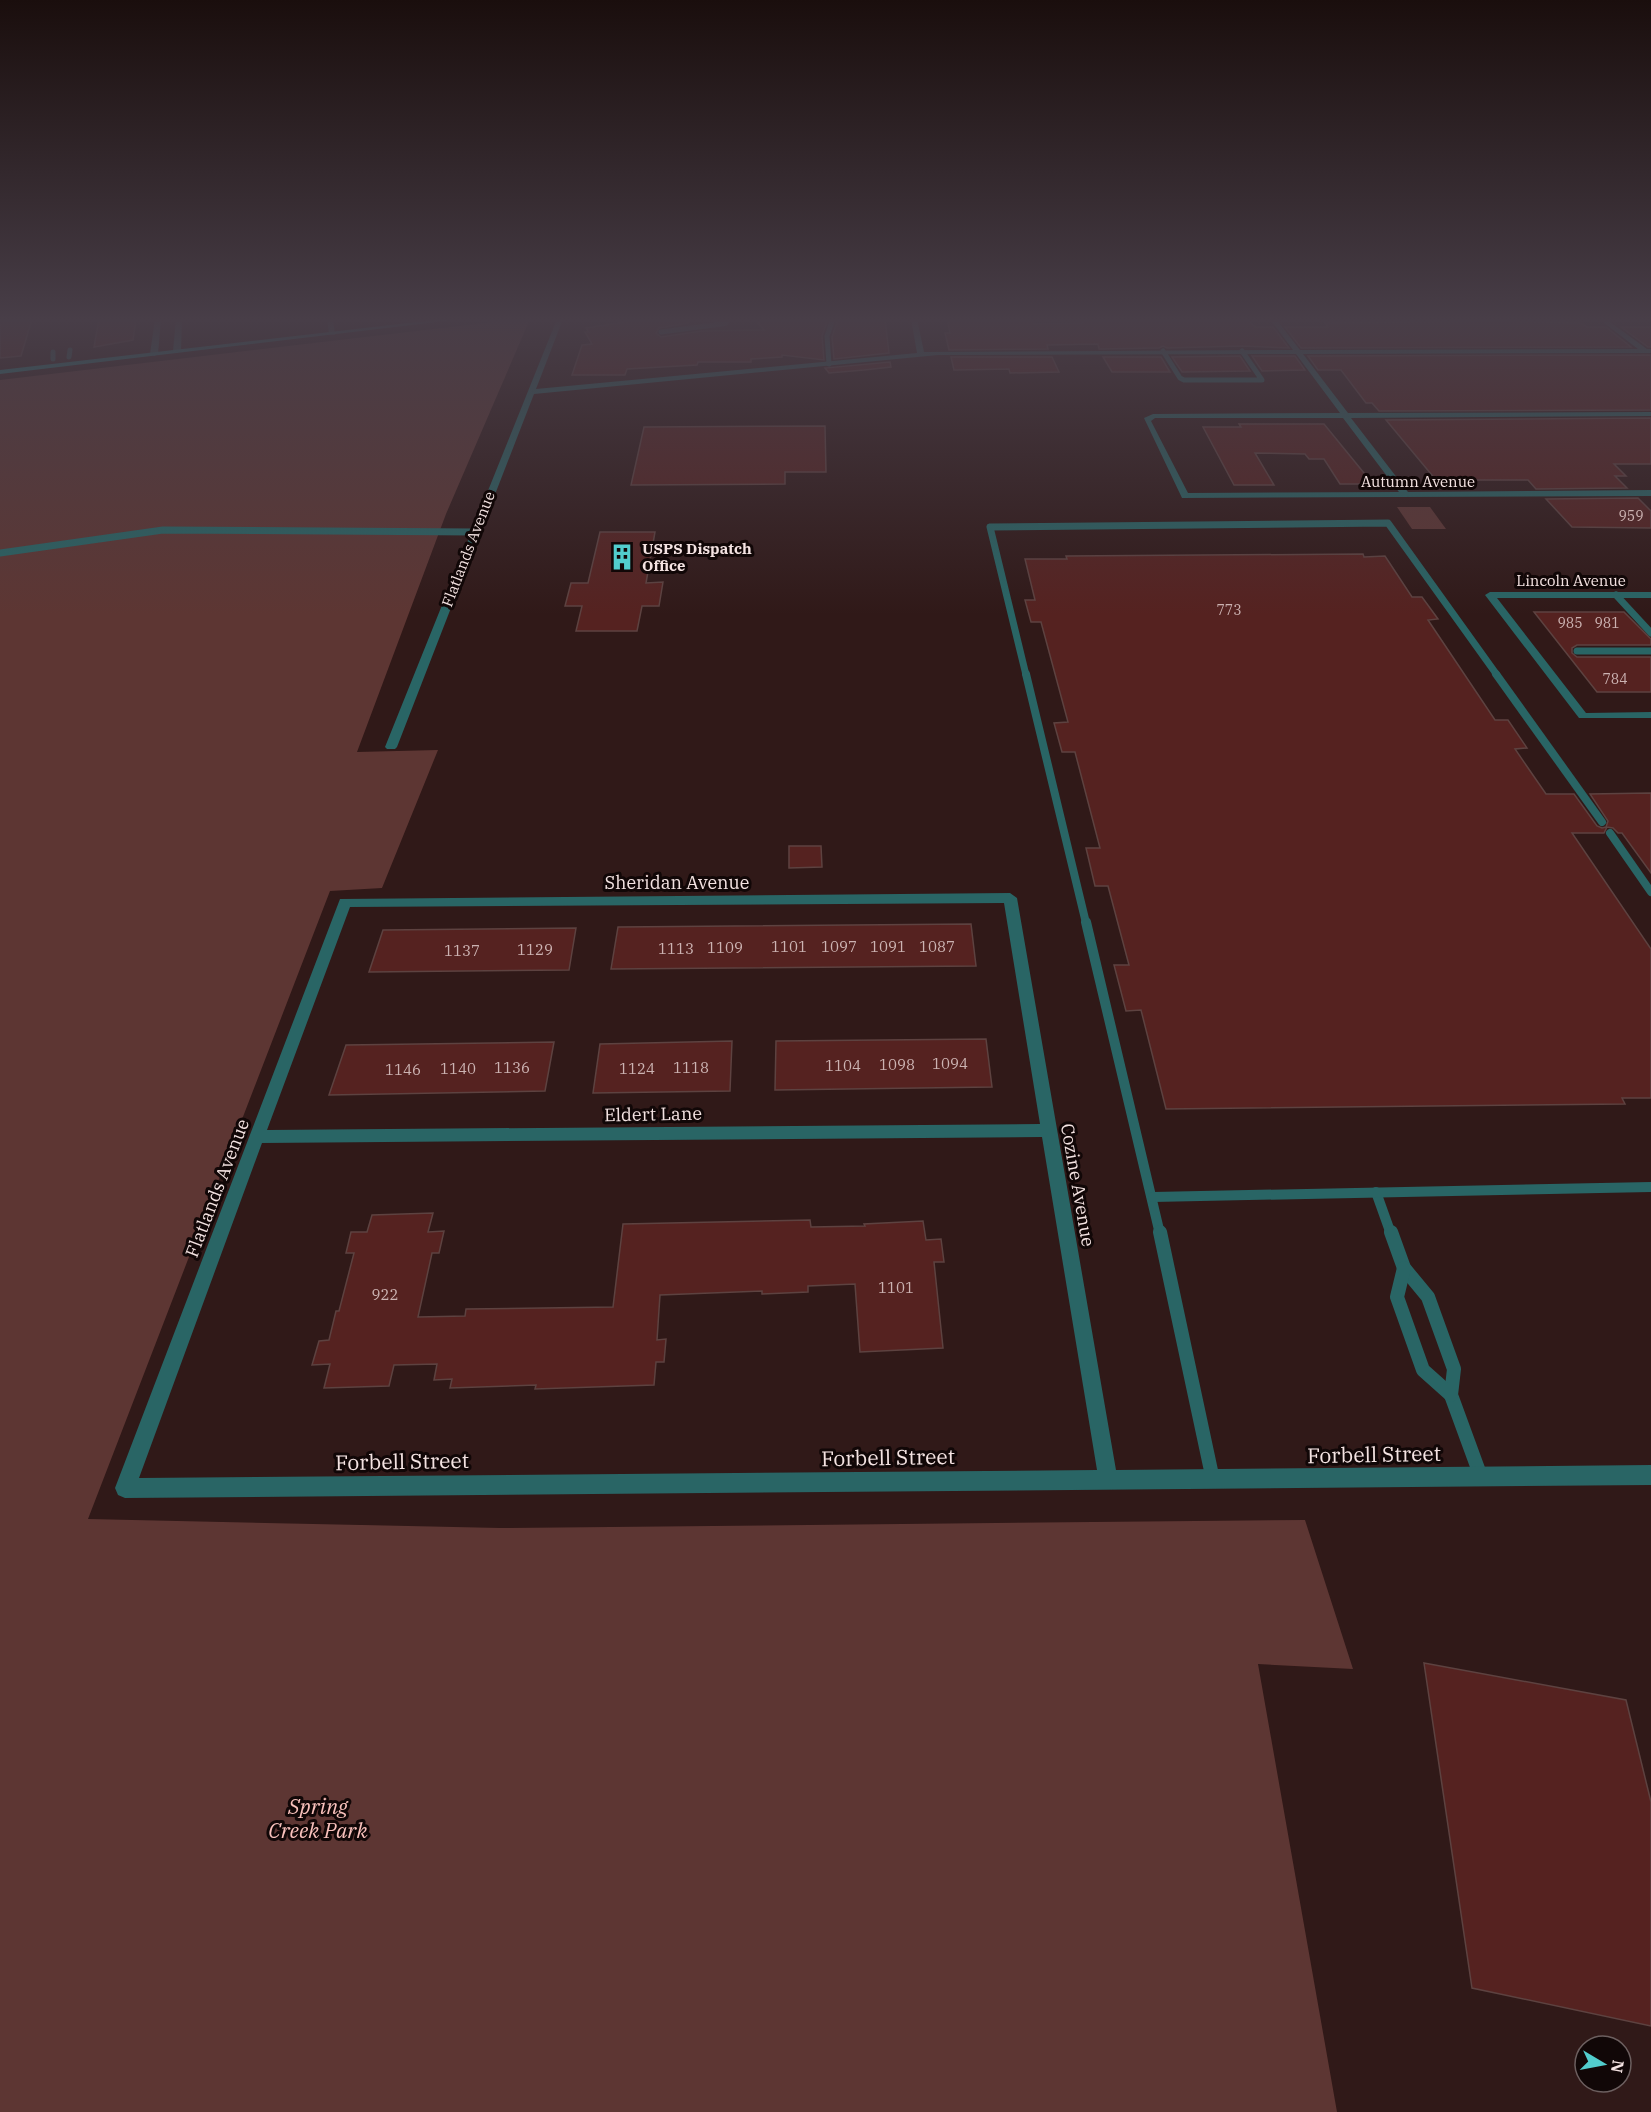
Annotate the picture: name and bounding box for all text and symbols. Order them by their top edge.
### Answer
street label: Autumn Avenue [1361,472,1475,491]
street label: Flatlands Avenue [437,489,499,609]
house number: 959 [1618,507,1644,525]
place label: USPS Dispatch Office [642,539,752,575]
building icon: USPS Dispatch Office [607,542,637,572]
street label: Lincoln Avenue [1516,571,1626,590]
house number: 773 [1216,601,1242,619]
house number: 985 [1557,614,1583,632]
house number: 981 [1594,614,1620,632]
house number: 784 [1602,670,1628,688]
street label: Sheridan Avenue [605,871,749,894]
house number: 1101 [771,937,807,956]
house number: 1097 [821,937,857,956]
house number: 1091 [870,937,906,956]
house number: 1087 [919,937,955,956]
house number: 1109 [707,938,743,957]
house number: 1113 [658,939,694,958]
house number: 1129 [517,940,553,959]
house number: 1137 [444,941,480,960]
house number: 1094 [932,1054,968,1073]
house number: 1098 [879,1055,915,1074]
house number: 1104 [825,1056,861,1075]
house number: 1136 [494,1058,530,1077]
house number: 1118 [673,1058,709,1077]
house number: 1140 [440,1059,476,1078]
house number: 1124 [619,1059,655,1078]
house number: 1146 [385,1060,421,1079]
street label: Eldert Lane [604,1102,702,1126]
street label: Flatlands Avenue [180,1115,254,1261]
street label: Cozine Avenue [1056,1122,1100,1248]
house number: 1101 [878,1278,914,1297]
house number: 922 [371,1285,399,1304]
street label: Forbell Street [1307,1439,1441,1469]
street label: Forbell Street [821,1442,955,1472]
street label: Forbell Street [335,1446,469,1476]
park label: Spring Creek Park [268,1792,369,1844]
north arrow [1573,2034,1633,2094]
text: N [1607,2059,1629,2075]

